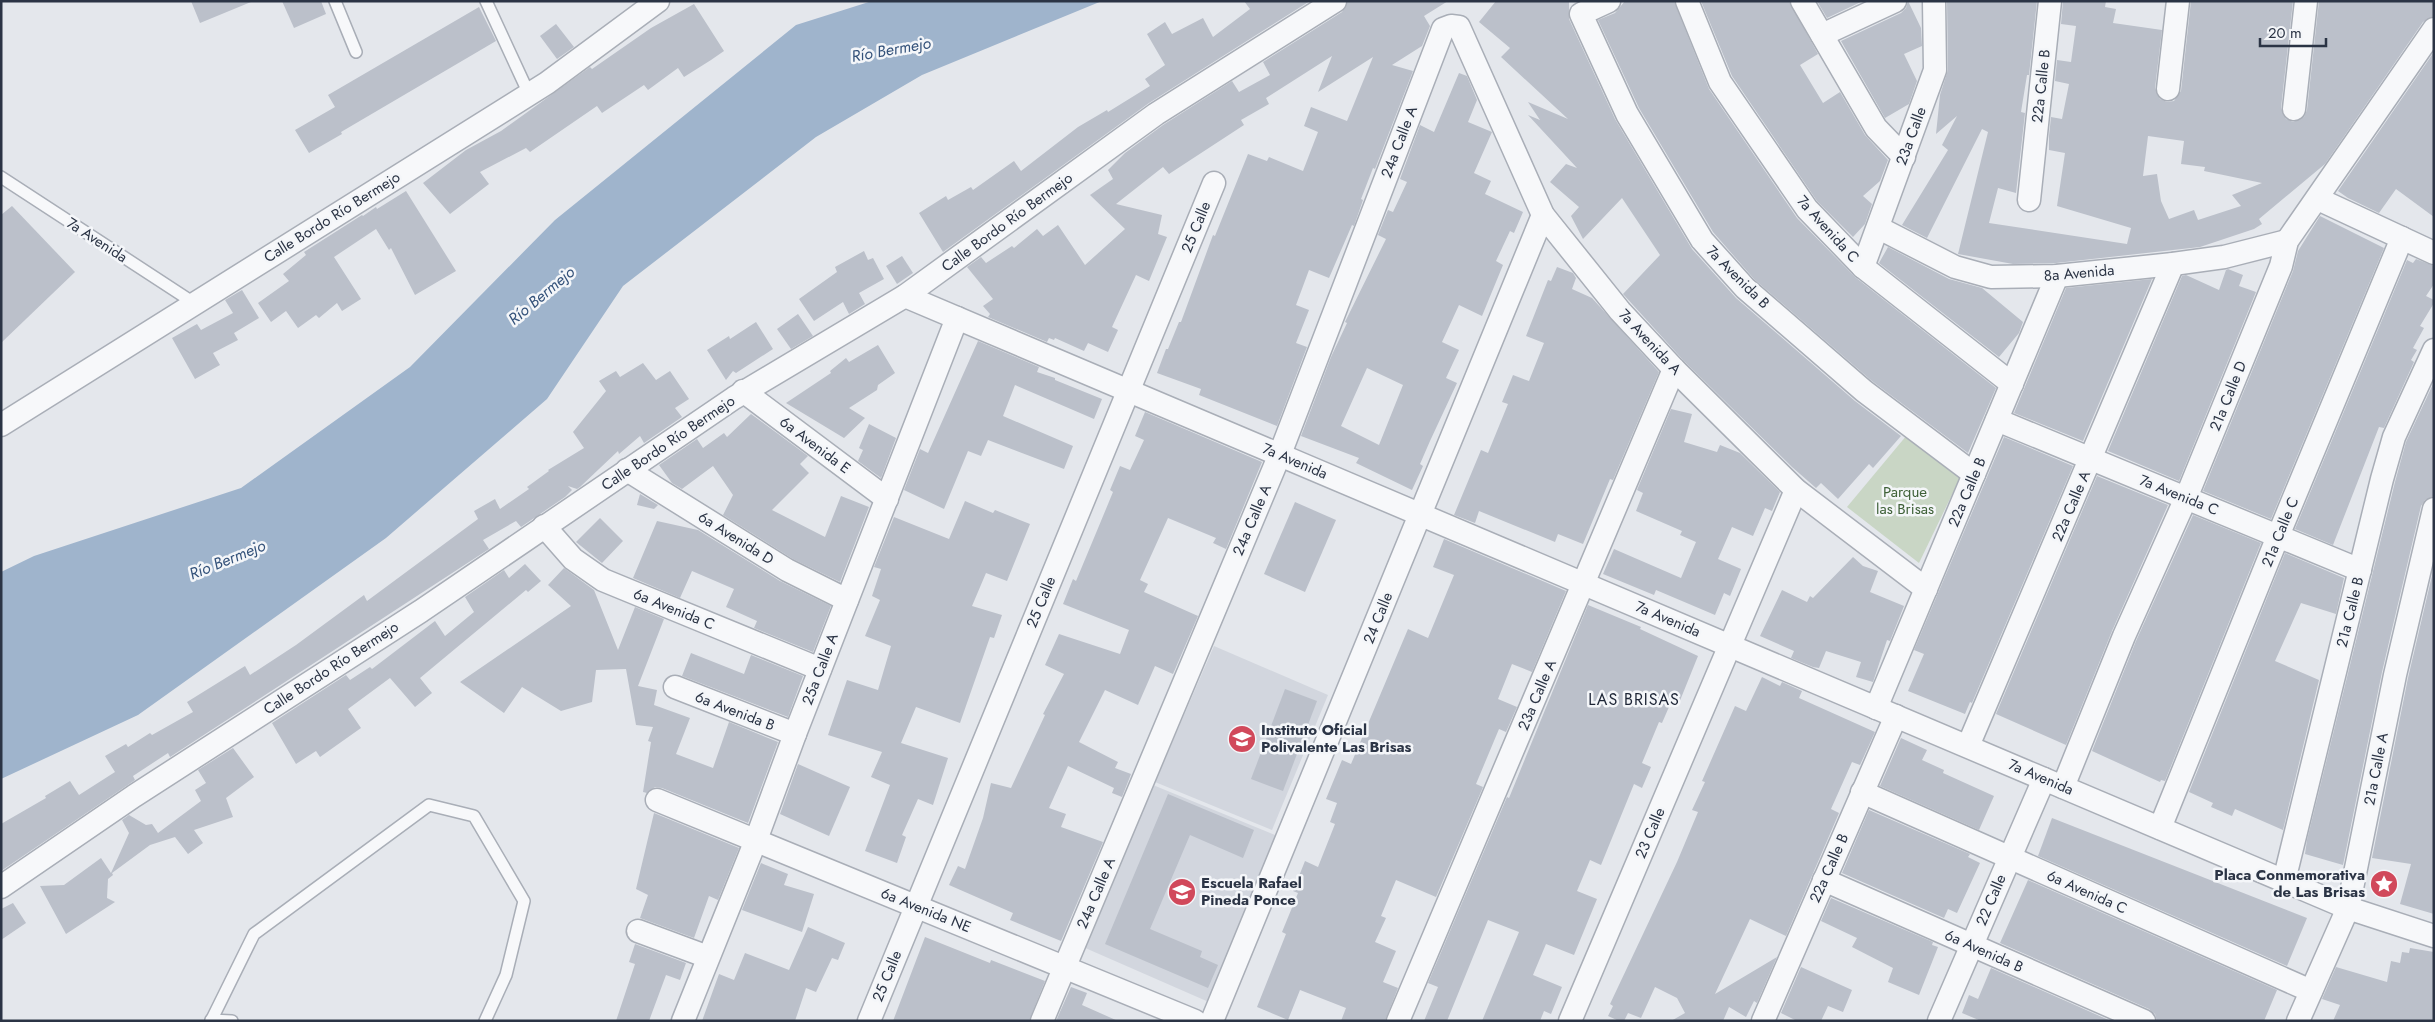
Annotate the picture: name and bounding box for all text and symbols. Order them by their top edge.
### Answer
scale bar [2260,15,2326,47]
text: 20 m [2268,22,2302,44]
water label: Río Bermejo [849,31,933,68]
street label: 22a Calle B [2026,48,2056,124]
street label: 24a Calle A [1375,103,1423,181]
street label: 23a Calle [1890,104,1932,168]
street label: Calle Bordo Río Bermejo [260,166,404,268]
street label: Calle Bordo Río Bermejo [937,167,1077,277]
street label: 7a Avenida C [1792,191,1864,267]
street label: 25 Calle [1176,198,1216,256]
street label: 7a Avenida [62,212,132,268]
street label: 7a Avenida B [1701,240,1775,314]
street label: 8a Avenida [2043,259,2115,287]
water label: Río Bermejo [503,260,580,330]
street label: 7a Avenida A [1614,304,1687,380]
street label: 21a Calle D [2204,358,2252,434]
street label: Calle Bordo Río Bermejo [597,390,739,496]
street label: 6a Avenida E [775,411,855,479]
street label: 7a Avenida [1259,437,1331,485]
street label: 22a Calle B [1942,454,1992,530]
street label: 22a Calle A [2046,467,2096,545]
street label: 7a Avenida C [2136,469,2222,521]
street label: 24a Calle A [1227,481,1277,559]
park label: Parque las Brisas [1876,481,1934,520]
street label: 21a Calle C [2256,494,2304,570]
street label: 6a Avenida D [694,506,778,570]
water label: Río Bermejo [186,534,269,585]
street label: 25 Calle [1021,573,1061,631]
street label: 21a Calle B [2331,574,2369,650]
street label: 6a Avenida C [630,583,718,635]
street label: 24 Calle [1358,589,1398,647]
street label: 7a Avenida [1632,595,1704,643]
street label: Calle Bordo Río Bermejo [259,616,403,720]
street label: 25a Calle A [796,630,844,708]
street label: 23a Calle A [1512,656,1562,734]
street label: 6a Avenida B [692,686,778,736]
district label: LAS BRISAS [1588,688,1680,711]
place label: Instituto Oficial Polivalente Las Brisas [1261,719,1412,758]
school or university icon: Instituto Oficial Polivalente Las Brisas [1227,724,1257,754]
street label: 21a Calle A [2358,731,2394,807]
street label: 7a Avenida [2005,753,2077,801]
street label: 23 Calle [1629,804,1671,862]
street label: 22a Calle B [1804,830,1854,906]
street label: 24a Calle A [1071,854,1121,932]
street label: 6a Avenida C [2043,864,2131,920]
place label: Placa Conmemorativa de Las Brisas [2214,864,2365,903]
place icon: Placa Conmemorativa de Las Brisas [2369,869,2399,899]
street label: 22 Calle [1970,871,2012,929]
place label: Escuela Rafael Pineda Ponce [1201,872,1302,911]
school or university icon: Escuela Rafael Pineda Ponce [1167,877,1197,907]
street label: 6a Avenida NE [878,882,974,938]
street label: 6a Avenida B [1941,924,2027,978]
street label: 25 Calle [867,947,907,1005]

